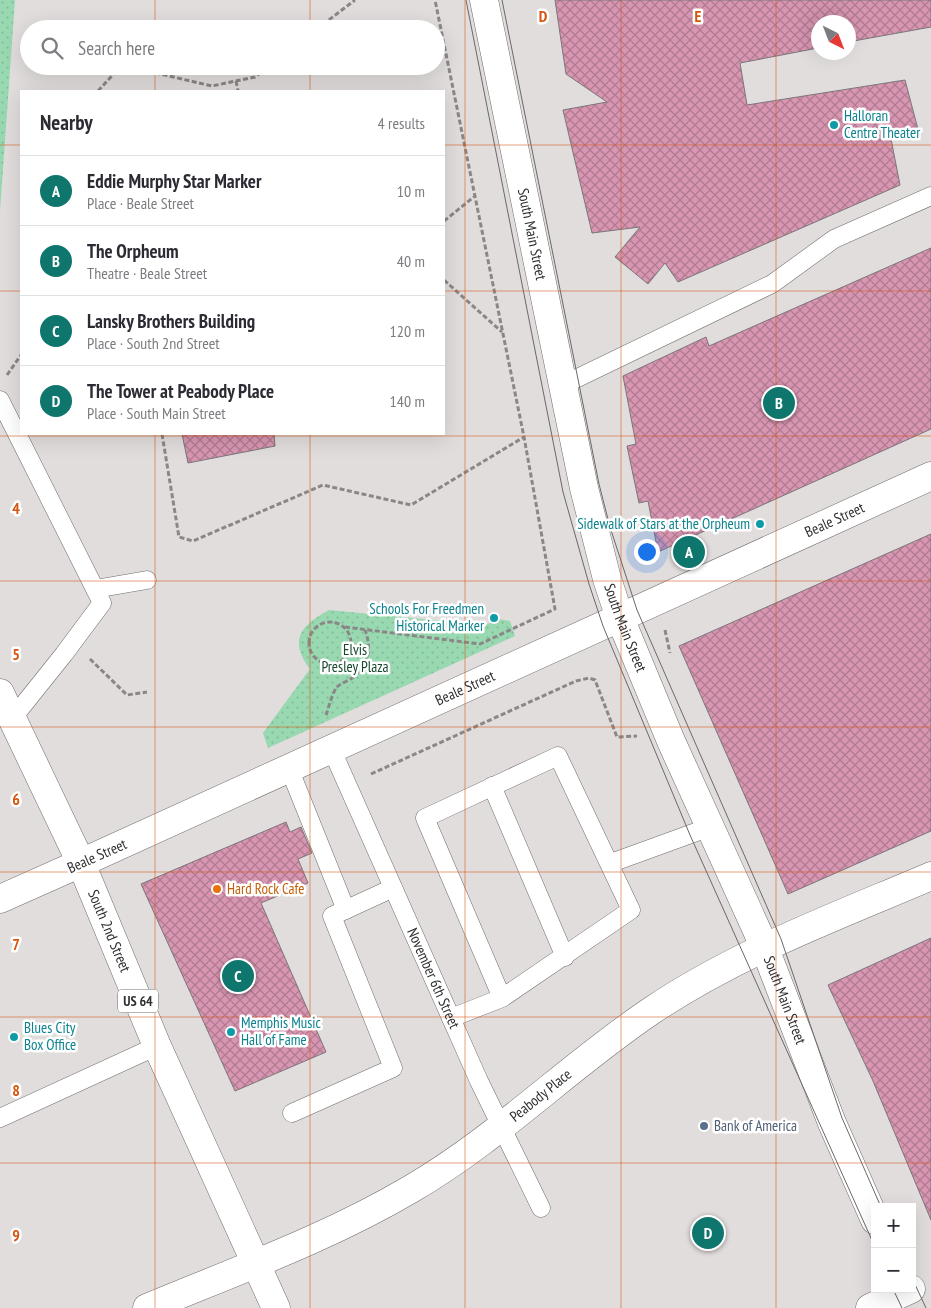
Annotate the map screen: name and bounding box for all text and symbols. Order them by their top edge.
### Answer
text: D [539,6,548,26]
text: E [695,6,702,26]
north arrow [811,15,856,60]
search box [20,20,445,75]
icon: search [38,34,66,62]
text: Search here [78,36,155,60]
place label: Halloran Centre Theater [844,106,921,142]
text: Nearby [40,109,93,136]
text: 4 results [378,113,425,133]
marker: Halloran Centre Theater [828,119,840,131]
text: Eddie Murphy Star Marker [87,169,262,193]
text: A [52,181,60,201]
text: 10 m [397,181,425,201]
street label: South Main Street [514,187,551,282]
text: Place · Beale Street [87,193,194,213]
text: The Orpheum [87,239,179,263]
text: B [52,251,60,271]
text: 40 m [397,251,425,271]
text: Theatre · Beale Street [87,263,207,283]
text: Lansky Brothers Building [87,309,255,333]
text: C [52,321,60,341]
text: 120 m [390,321,425,341]
text: Place · South 2nd Street [87,333,220,353]
text: The Tower at Peabody Place [87,379,274,403]
pin: B [763,384,795,422]
text: D [52,391,60,411]
text: 140 m [390,391,425,411]
text: Place · South Main Street [87,403,226,423]
text: 4 [12,498,20,518]
street label: Beale Street [802,498,867,541]
place label: Sidewalk of Stars at the Orpheum [577,514,750,533]
marker: Sidewalk of Stars at the Orpheum [754,518,766,530]
pin: A [673,533,705,571]
your location [634,539,660,565]
street label: South Main Street [600,581,651,675]
place label: Schools For Freedmen Historical Marker [369,599,485,635]
marker: Schools For Freedmen Historical Marker [488,612,500,624]
park label: Elvis Presley Plaza [321,640,389,676]
text: 5 [12,644,20,664]
street label: Beale Street [432,666,498,709]
text: 6 [12,789,20,809]
street label: Beale Street [64,834,130,877]
place label: Hard Rock Cafe [227,879,305,898]
marker: Hard Rock Cafe [211,883,223,895]
street label: South 2nd Street [84,887,135,975]
street label: November 6th Street [403,925,464,1031]
text: 7 [12,934,20,954]
street label: South Main Street [760,953,811,1047]
pin: C [222,957,254,995]
road number: US 64 [118,989,158,1012]
place label: Memphis Music Hall of Fame [241,1013,322,1049]
place label: Blues City Box Office [24,1018,76,1054]
marker: Memphis Music Hall of Fame [225,1026,237,1038]
marker: Blues City Box Office [8,1031,20,1043]
street label: Peabody Place [506,1064,575,1126]
text: 8 [12,1080,20,1100]
place label: Bank of America [714,1116,797,1135]
marker: Bank of America [698,1120,710,1132]
map controls [871,1203,916,1293]
button: + [871,1203,916,1248]
pin: D [692,1214,724,1252]
text: 9 [12,1225,20,1245]
button: − [871,1248,916,1293]

